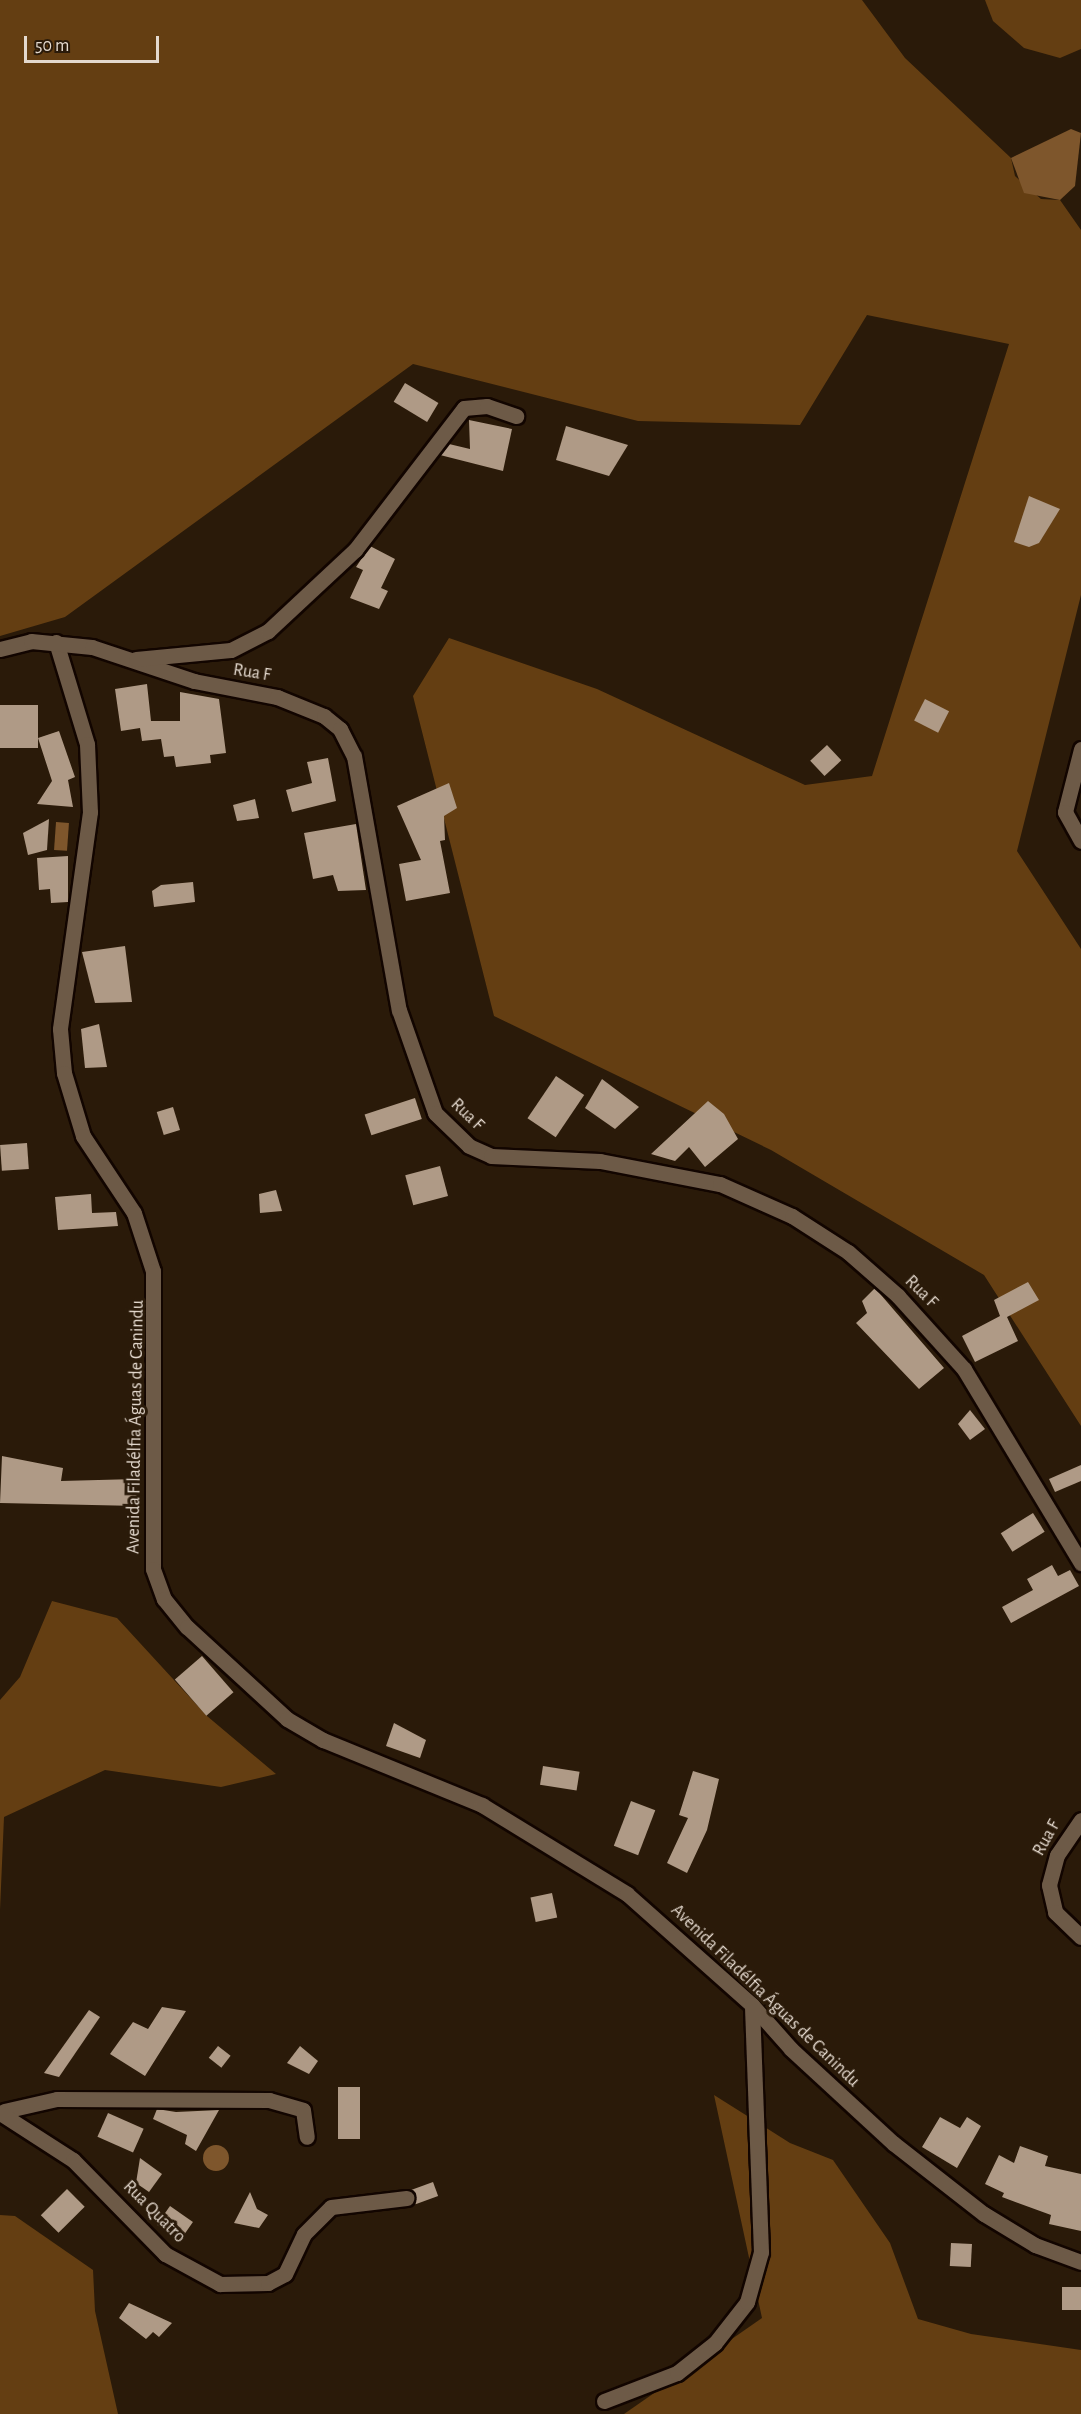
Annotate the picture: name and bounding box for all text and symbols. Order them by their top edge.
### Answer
scale bar [27,24,162,62]
text: 50 m [35,37,69,55]
street label: Rua F [232,659,272,687]
street label: Rua F [446,1094,488,1136]
street label: Rua F [900,1271,942,1313]
street label: Avenida Filadélfia Águas de Canindu [123,1300,149,1554]
street label: Rua F [1028,1816,1066,1860]
street label: Avenida Filadélfia Águas de Canindu [666,1900,864,2092]
street label: Rua Quatro [118,2176,190,2248]

